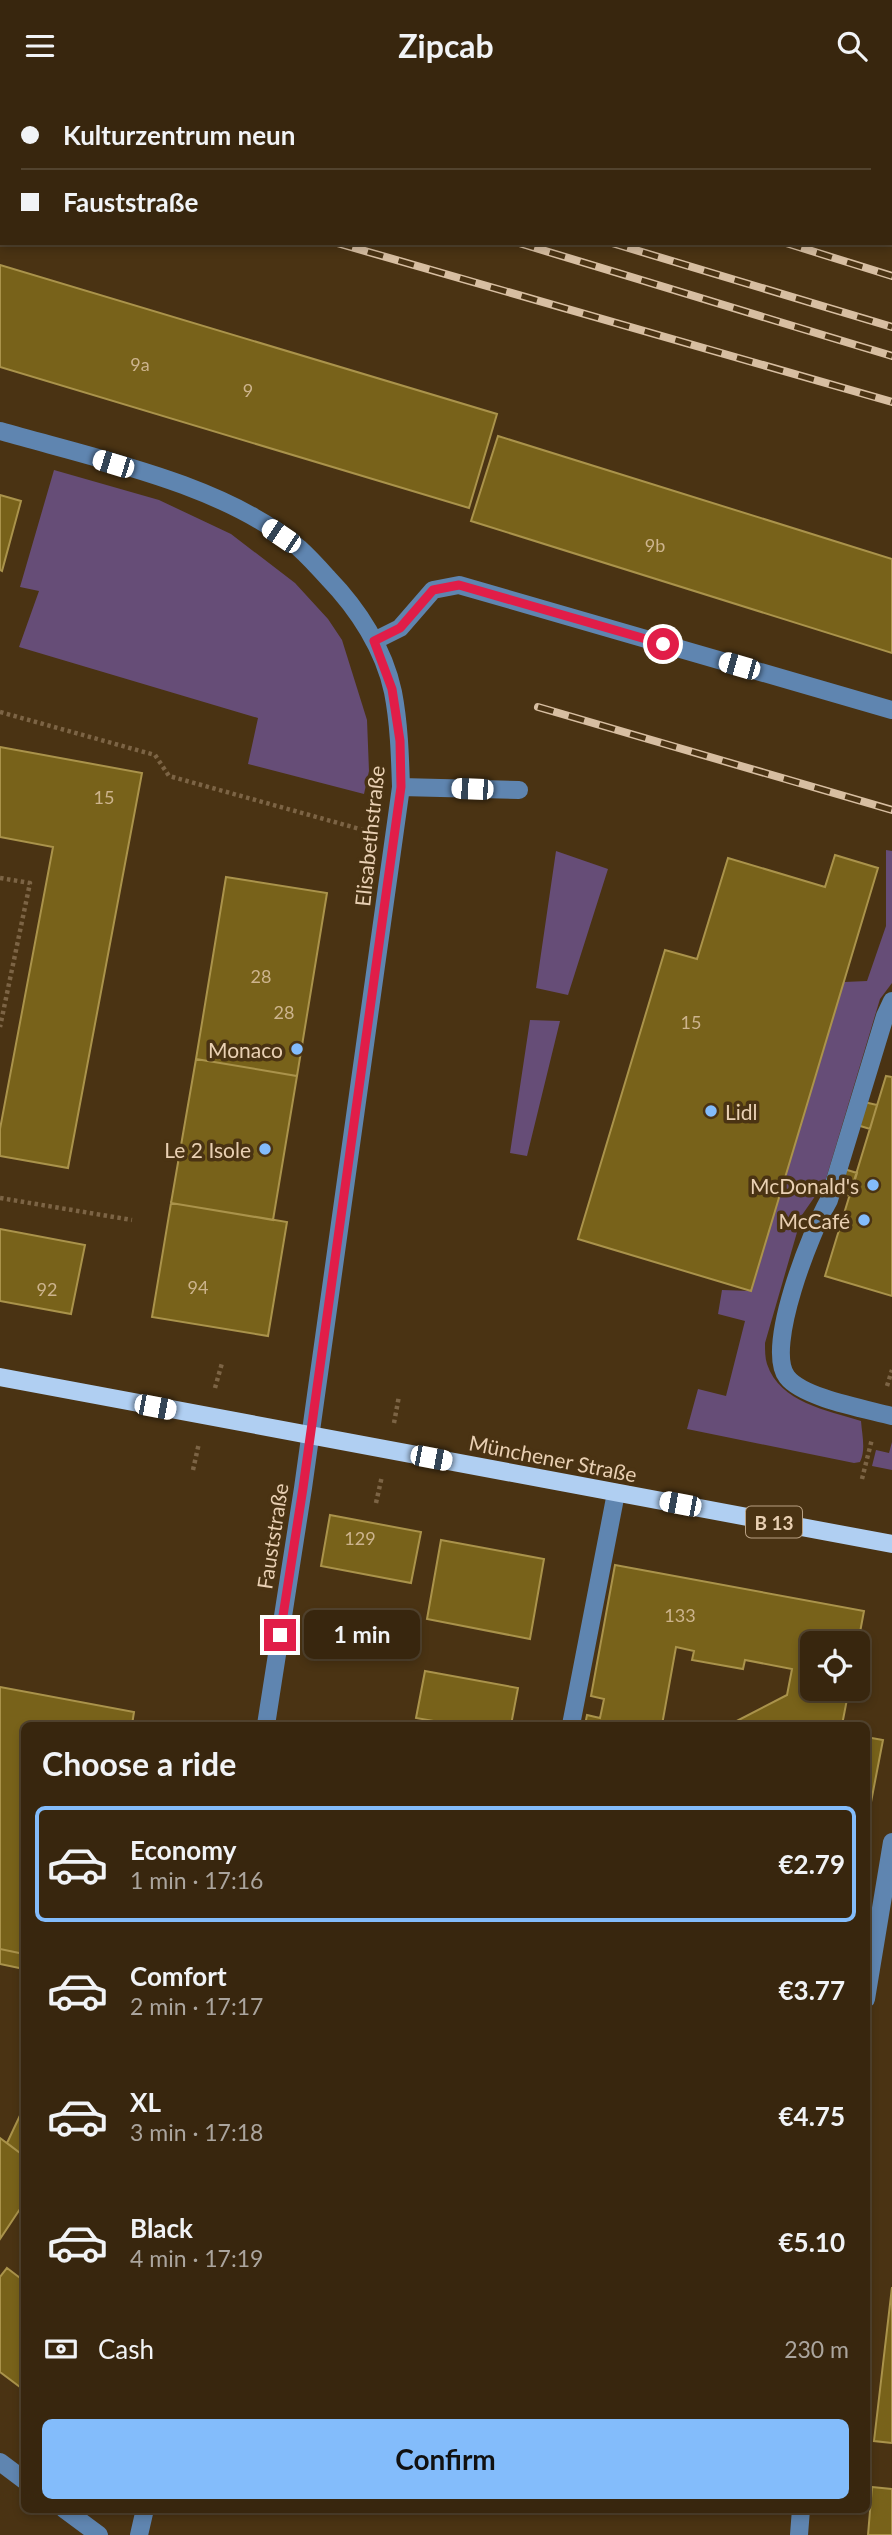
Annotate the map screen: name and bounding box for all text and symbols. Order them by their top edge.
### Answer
text: Zipcab [398,26,494,65]
icon: menu [21,27,59,65]
icon: search [833,27,871,65]
text: Kulturzentrum neun [63,119,295,151]
text: Fauststraße [63,186,198,218]
house number: 9a [130,353,150,375]
house number: 9 [243,379,253,401]
car [90,448,137,480]
car [258,516,305,556]
house number: 9b [645,534,665,556]
route start [647,628,679,660]
car [716,650,763,682]
street label: Elisabethstraße [349,764,389,908]
car [451,778,494,800]
house number: 15 [94,786,114,808]
house number: 28 [251,965,271,987]
house number: 28 [274,1001,294,1023]
house number: 15 [681,1011,701,1033]
place label: Monaco [208,1037,283,1062]
marker: Monaco [289,1041,305,1057]
place label: Lidl [725,1099,758,1124]
marker: Lidl [703,1103,719,1119]
place label: Le 2 Isole [164,1137,251,1162]
marker: Le 2 Isole [257,1141,273,1157]
place label: McDonald's [750,1173,859,1198]
marker: McDonald's [865,1177,881,1193]
place label: McCafé [779,1208,850,1233]
marker: McCafé [856,1212,872,1228]
house number: 94 [188,1276,208,1298]
house number: 92 [37,1278,57,1300]
car [133,1393,178,1421]
street label: Münchener Straße [467,1429,639,1487]
car [409,1444,454,1472]
street label: Fauststraße [251,1481,293,1591]
car [658,1490,703,1518]
road number: B 13 [746,1506,802,1537]
house number: 129 [344,1527,376,1549]
house number: 133 [664,1604,696,1626]
callout: 1 min [304,1611,420,1659]
route end [264,1619,296,1651]
text: 1 min [333,1620,391,1648]
map controls [800,1631,870,1701]
button: locate [800,1631,870,1701]
text: Choose a ride [42,1744,236,1783]
icon: car [46,1833,109,1896]
text: Economy [130,1834,236,1866]
text: €2.79 [779,1848,845,1880]
text: 1 min · 17:16 [130,1866,263,1894]
icon: car [46,1959,109,2022]
text: Comfort [130,1960,227,1992]
text: €3.77 [779,1974,845,2006]
text: 2 min · 17:17 [130,1992,263,2020]
icon: car [46,2085,109,2148]
text: XL [130,2086,161,2118]
text: €4.75 [779,2100,845,2132]
text: 3 min · 17:18 [130,2118,263,2146]
icon: car [46,2211,109,2274]
text: Black [130,2212,193,2244]
text: €5.10 [779,2226,845,2258]
text: 4 min · 17:19 [130,2244,263,2272]
icon: cash [42,2330,80,2368]
text: Cash [98,2333,154,2365]
text: 230 m [784,2335,849,2363]
button: Confirm [42,2419,849,2499]

